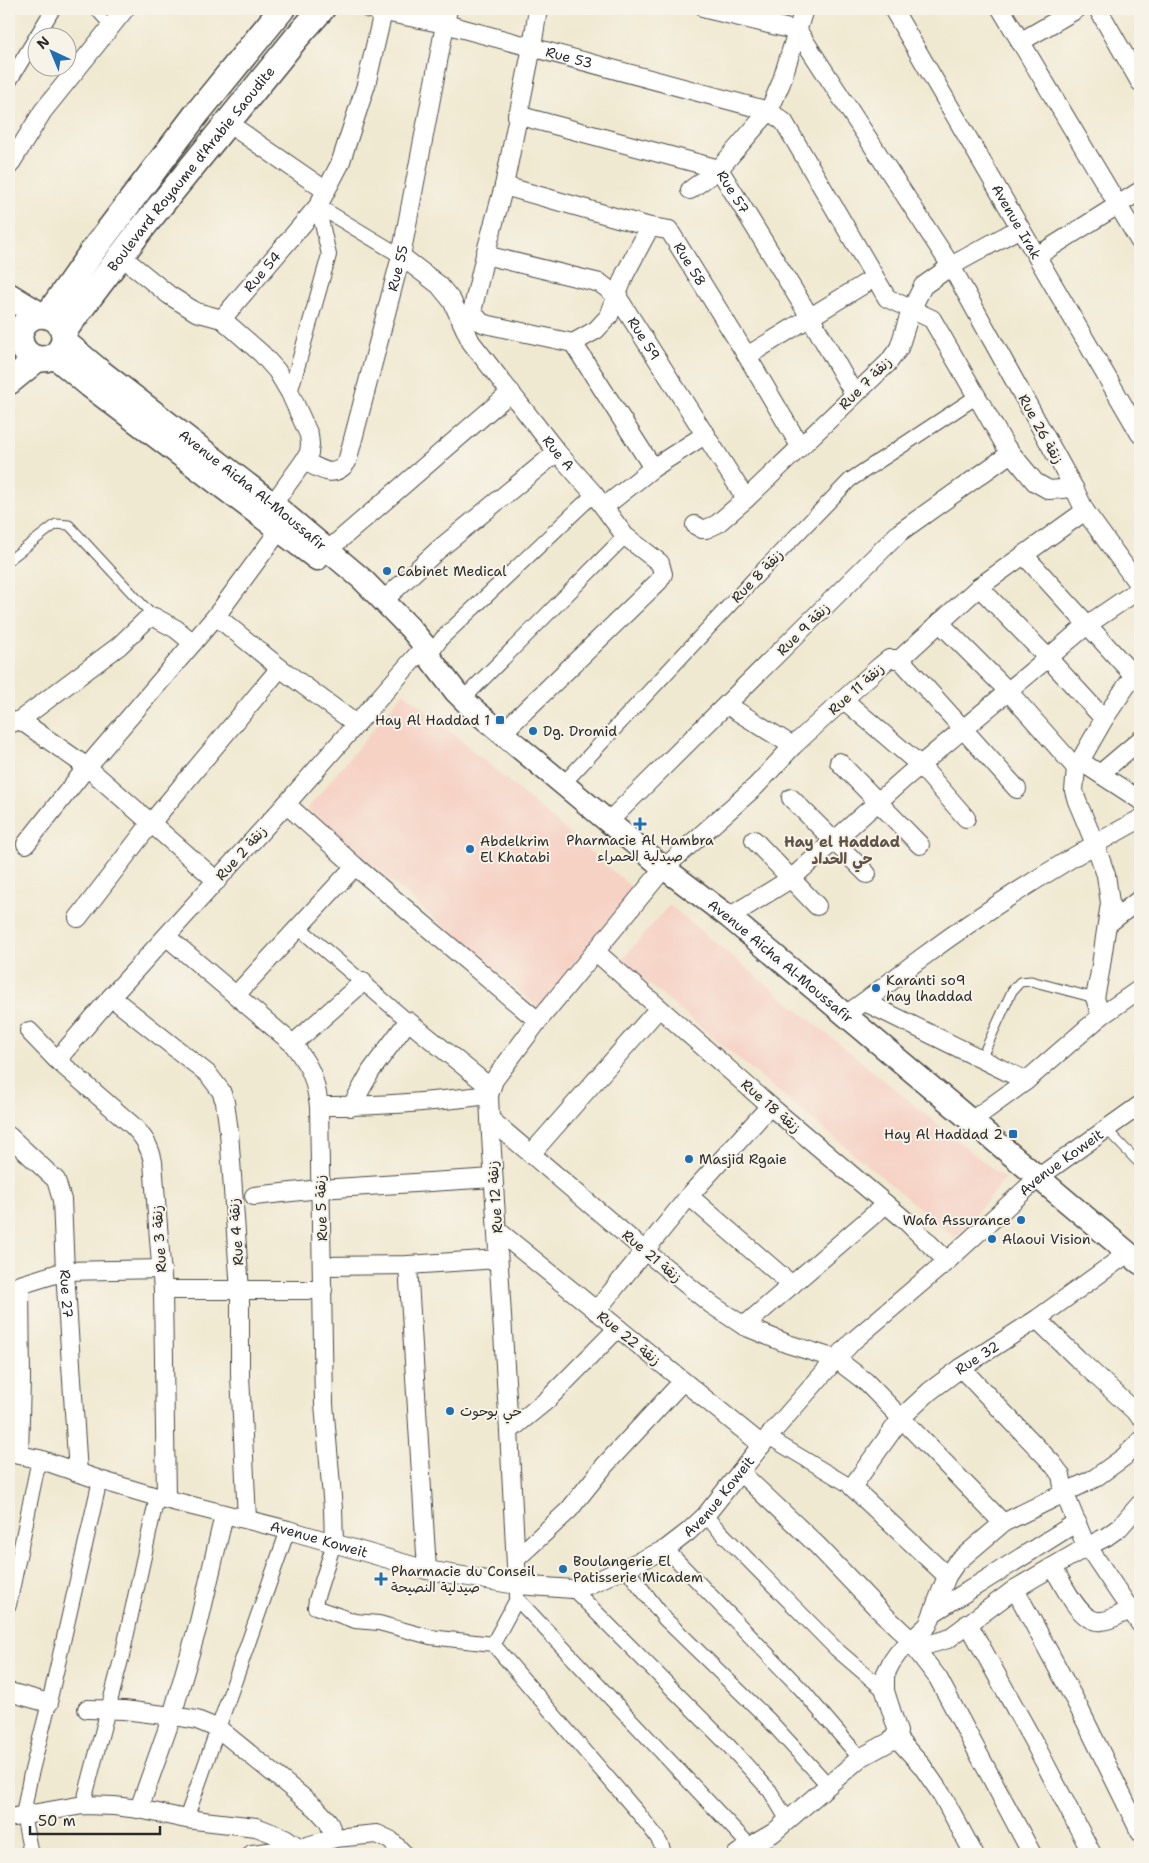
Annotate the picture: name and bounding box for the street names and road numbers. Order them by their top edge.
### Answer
street label: Rue 53 [544,42,595,72]
street label: Boulevard Royaume d'Arabie Saoudite [103,63,279,275]
street label: Rue 57 [713,167,753,217]
street label: Avenue Irak [988,181,1045,262]
street label: Rue 58 [670,239,710,289]
street label: Rue 55 [383,244,412,293]
street label: Rue 54 [240,247,285,296]
street label: Rue 59 [624,313,664,363]
street label: Rue 7 زنقة [835,353,895,413]
street label: Rue 26 زنقة [1015,391,1067,467]
street label: Avenue Aicha Al-Moussafir [175,426,331,554]
street label: Rue A [539,432,578,474]
street label: Rue 8 زنقة [727,545,787,607]
street label: Rue 9 زنقة [773,599,833,659]
street label: Rue 11 زنقة [824,659,888,719]
street label: Rue 2 زنقة [212,822,270,884]
street label: Avenue Aicha Al-Moussafir [704,895,857,1027]
street label: Rue 18 زنقة [737,1075,805,1137]
street label: Avenue Koweit [1015,1125,1107,1200]
street label: Rue 12 زنقة [483,1160,507,1234]
street label: Rue 5 زنقة [311,1175,331,1241]
street label: Rue 4 زنقة [225,1198,247,1266]
street label: Rue 3 زنقة [148,1205,170,1273]
street label: Rue 21 زنقة [618,1226,686,1286]
street label: Rue 27 [56,1269,77,1318]
street label: Rue 22 زنقة [594,1307,664,1369]
street label: Rue 32 [951,1337,1002,1378]
street label: Avenue Koweit [679,1452,758,1541]
street label: Avenue Koweit [268,1517,370,1562]

